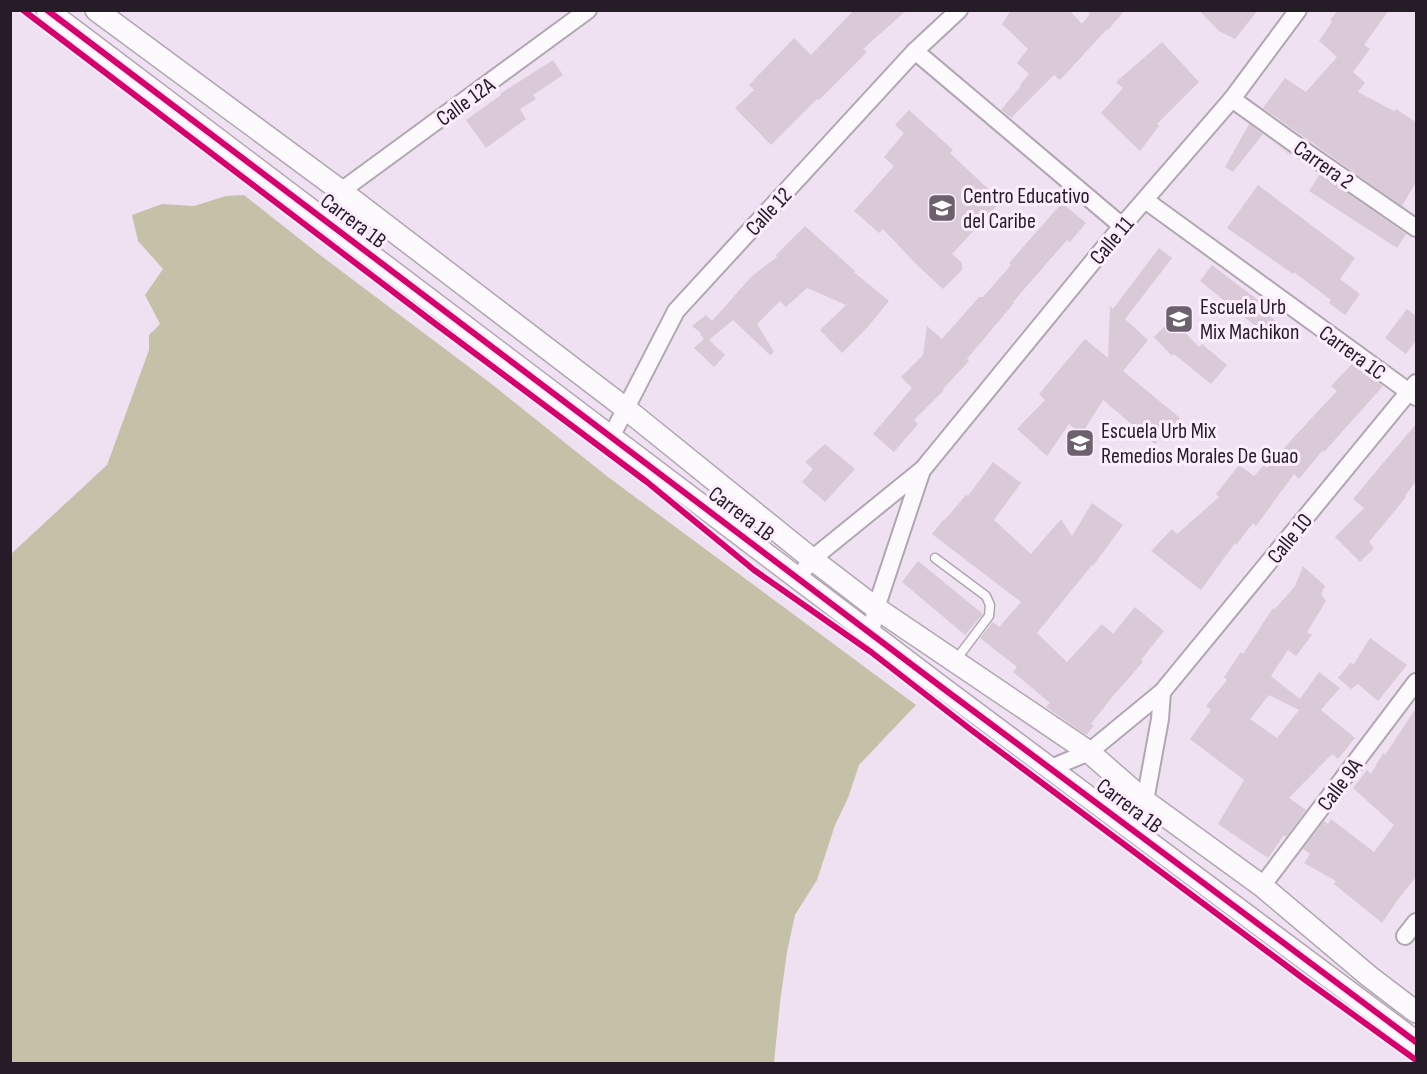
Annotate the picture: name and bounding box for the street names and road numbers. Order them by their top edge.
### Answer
street label: Calle 12A [431,72,501,132]
street label: Carrera 2 [1288,135,1358,195]
street label: Calle 12 [740,182,798,242]
street label: Carrera 1B [315,188,391,255]
street label: Calle 11 [1084,211,1140,271]
street label: Carrera 1C [1313,320,1391,387]
street label: Carrera 1B [703,481,779,548]
street label: Calle 10 [1262,508,1319,570]
street label: Calle 9A [1312,753,1369,816]
street label: Carrera 1B [1091,773,1167,840]

